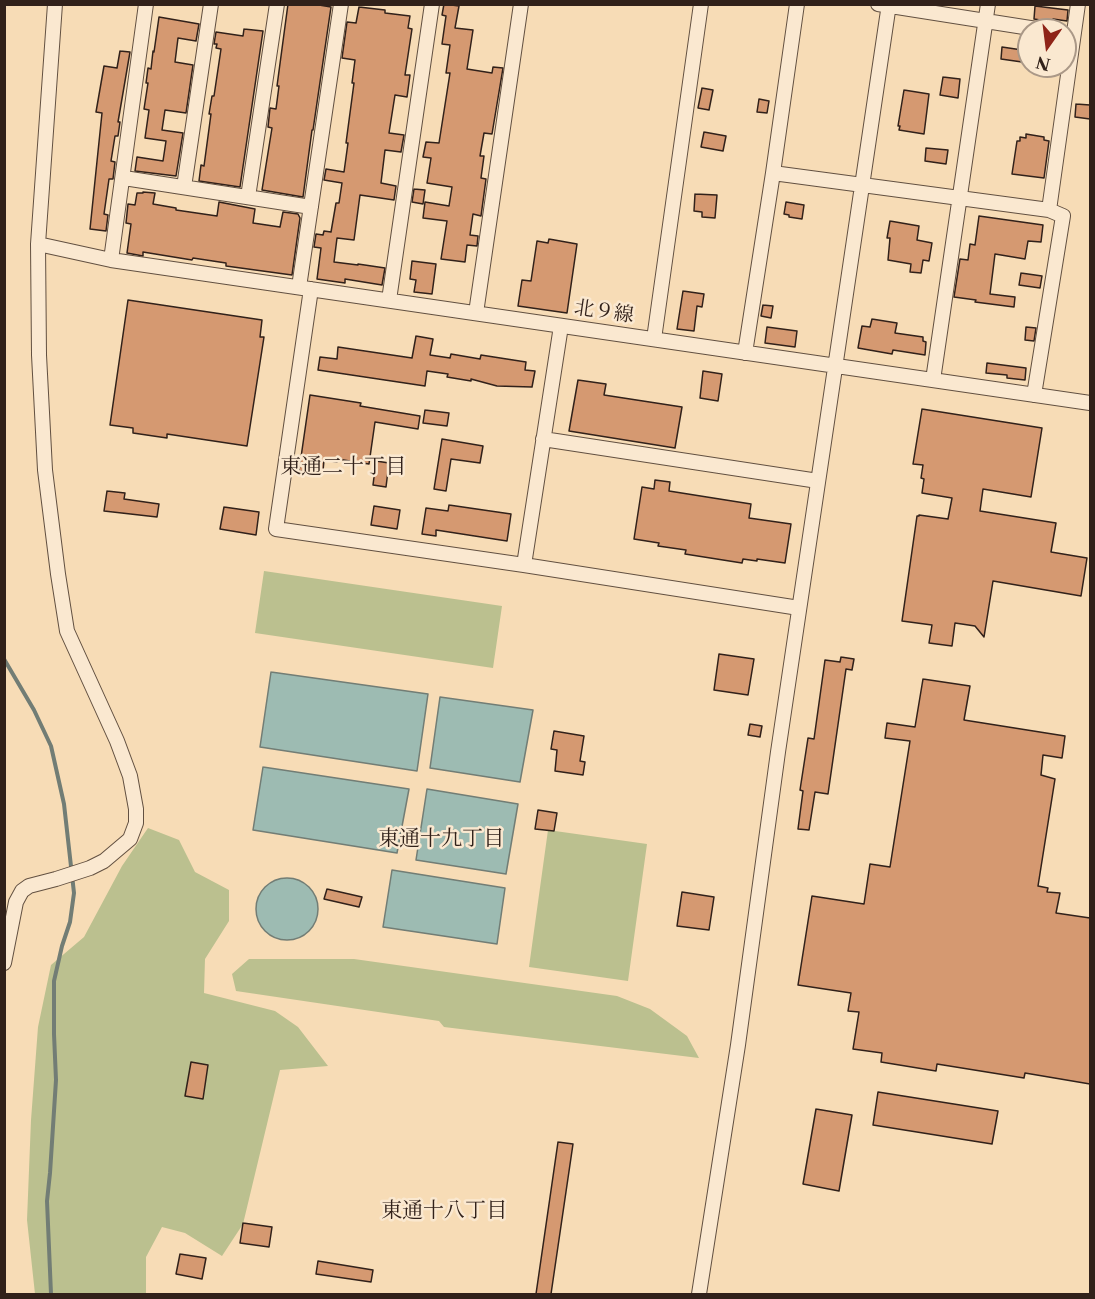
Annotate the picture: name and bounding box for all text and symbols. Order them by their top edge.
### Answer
north arrow [1017,18,1077,78]
text: N [1034,52,1052,75]
street label: 北９線 [573,296,635,328]
district label: 東通二十丁目 [280,454,406,480]
district label: 東通十九丁目 [378,826,504,852]
district label: 東通十八丁目 [381,1198,507,1224]

